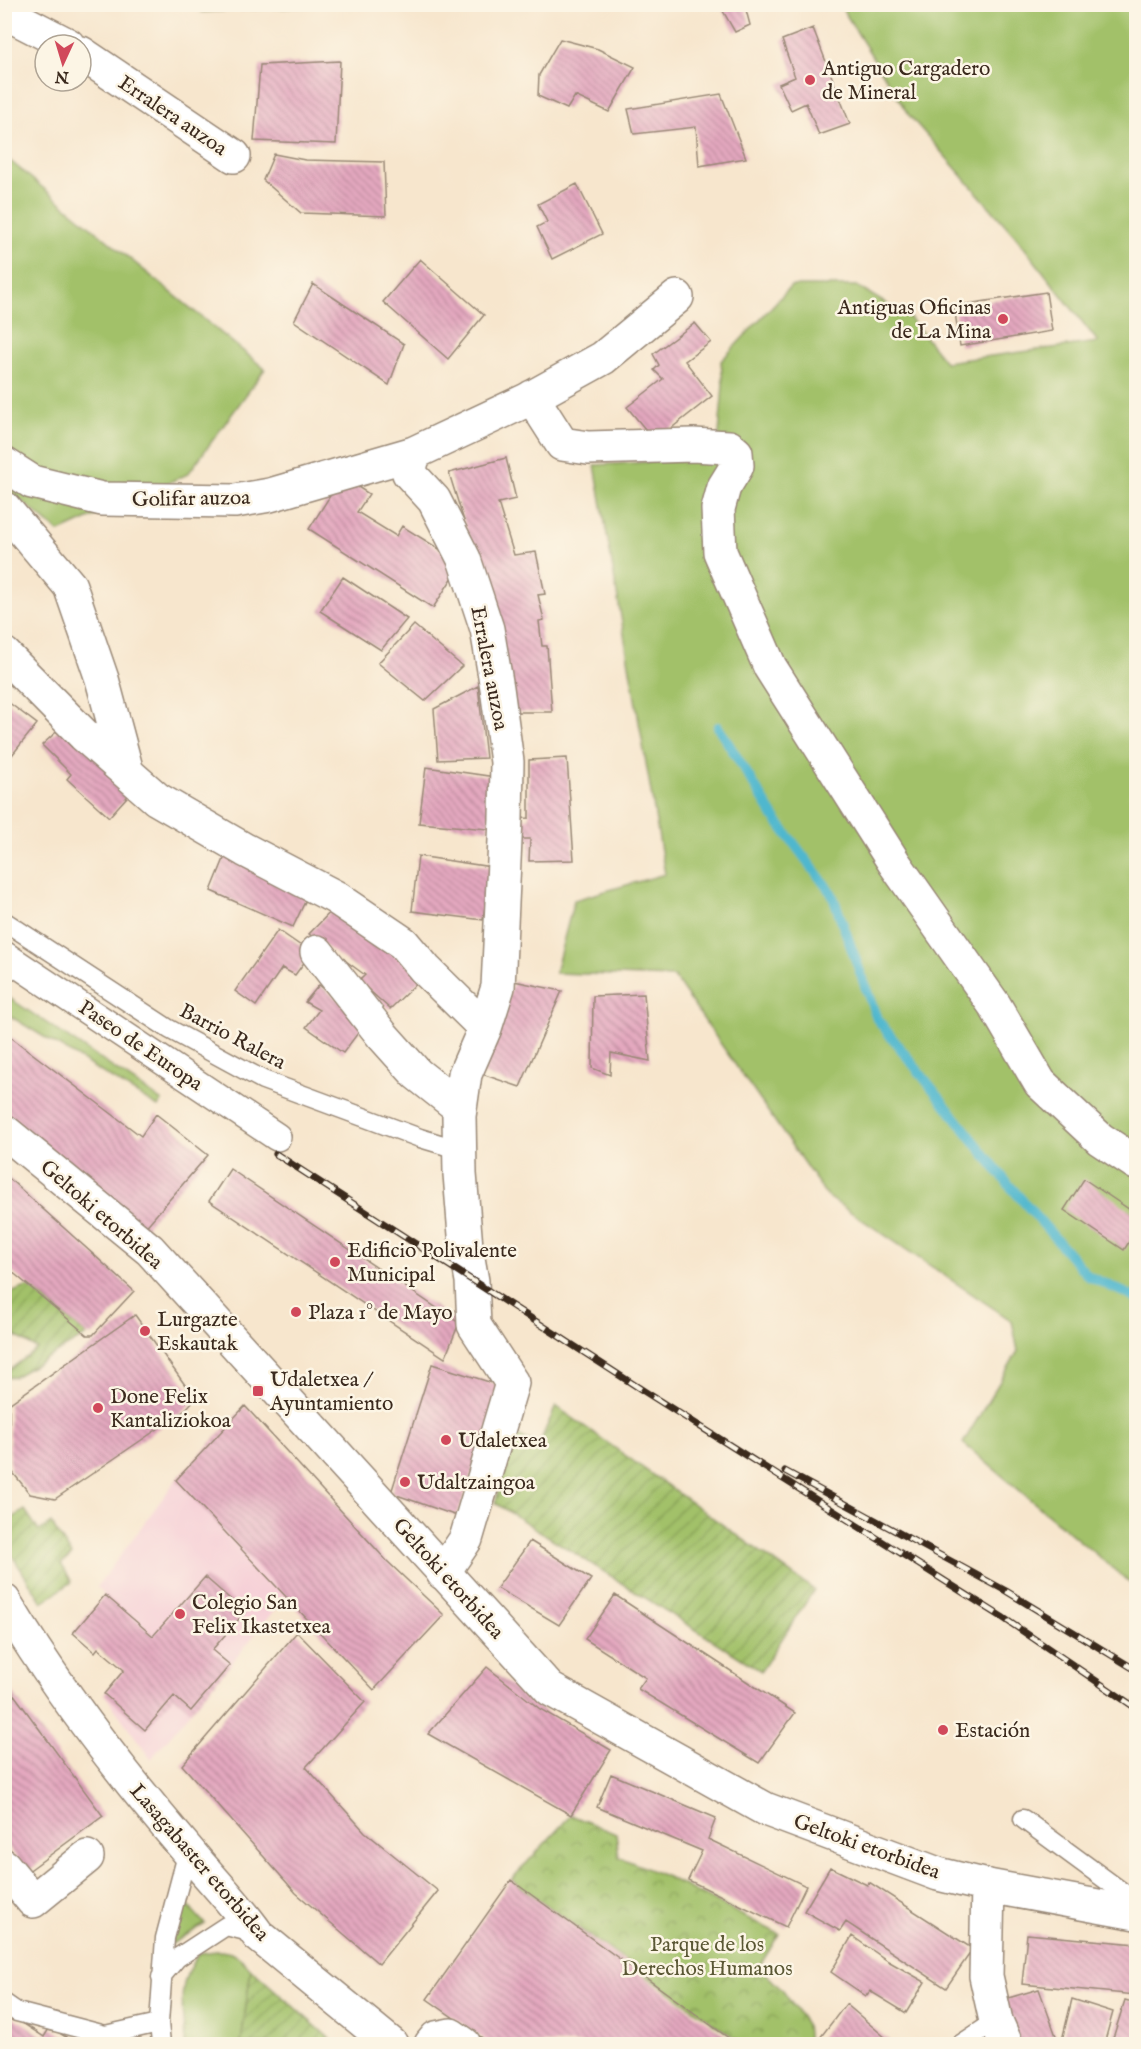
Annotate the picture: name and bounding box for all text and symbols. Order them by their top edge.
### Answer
north arrow [33,33,93,93]
place label: Antiguo Cargadero de Mineral [821,56,990,107]
text: N [54,65,71,86]
street label: Erralera auzoa [112,70,233,163]
marker: Antiguo Cargadero de Mineral [803,73,817,87]
place label: Antiguas Oficinas de La Mina [837,295,992,346]
marker: Antiguas Oficinas de La Mina [996,312,1010,326]
street label: Golifar auzoa [132,485,251,514]
street label: Erralera auzoa [463,604,514,734]
street label: Paseo de Europa [73,995,208,1098]
street label: Barrio Ralera [174,998,291,1077]
street label: Geltoki etorbidea [34,1154,169,1277]
place label: Edificio Polivalente Municipal [347,1238,517,1289]
marker: Edificio Polivalente Municipal [328,1255,342,1269]
place label: Plaza 1° de Mayo [308,1300,453,1327]
marker: Plaza 1° de Mayo [289,1305,303,1319]
place label: Lurgazte Eskautak [157,1307,238,1358]
marker: Lurgazte Eskautak [138,1324,152,1338]
place label: Udaletxea / Ayuntamiento [269,1367,393,1418]
place label: Done Felix Kantaliziokoa [110,1384,232,1435]
marker: Udaletxea / Ayuntamiento [251,1384,265,1398]
marker: Done Felix Kantaliziokoa [91,1401,105,1415]
place label: Udaletxea [458,1428,548,1455]
marker: Udaletxea [439,1433,453,1447]
place label: Udaltzaingoa [417,1470,536,1497]
marker: Udaltzaingoa [398,1475,412,1489]
street label: Geltoki etorbidea [386,1513,510,1646]
place label: Colegio San Felix Ikastetxea [192,1590,331,1641]
marker: Colegio San Felix Ikastetxea [173,1607,187,1621]
place label: Estación [955,1718,1030,1745]
marker: Estación [936,1723,950,1737]
street label: Lasagabaster etorbidea [123,1779,275,1948]
street label: Geltoki etorbidea [789,1808,944,1887]
park label: Parque de los Derechos Humanos [621,1932,793,1983]

